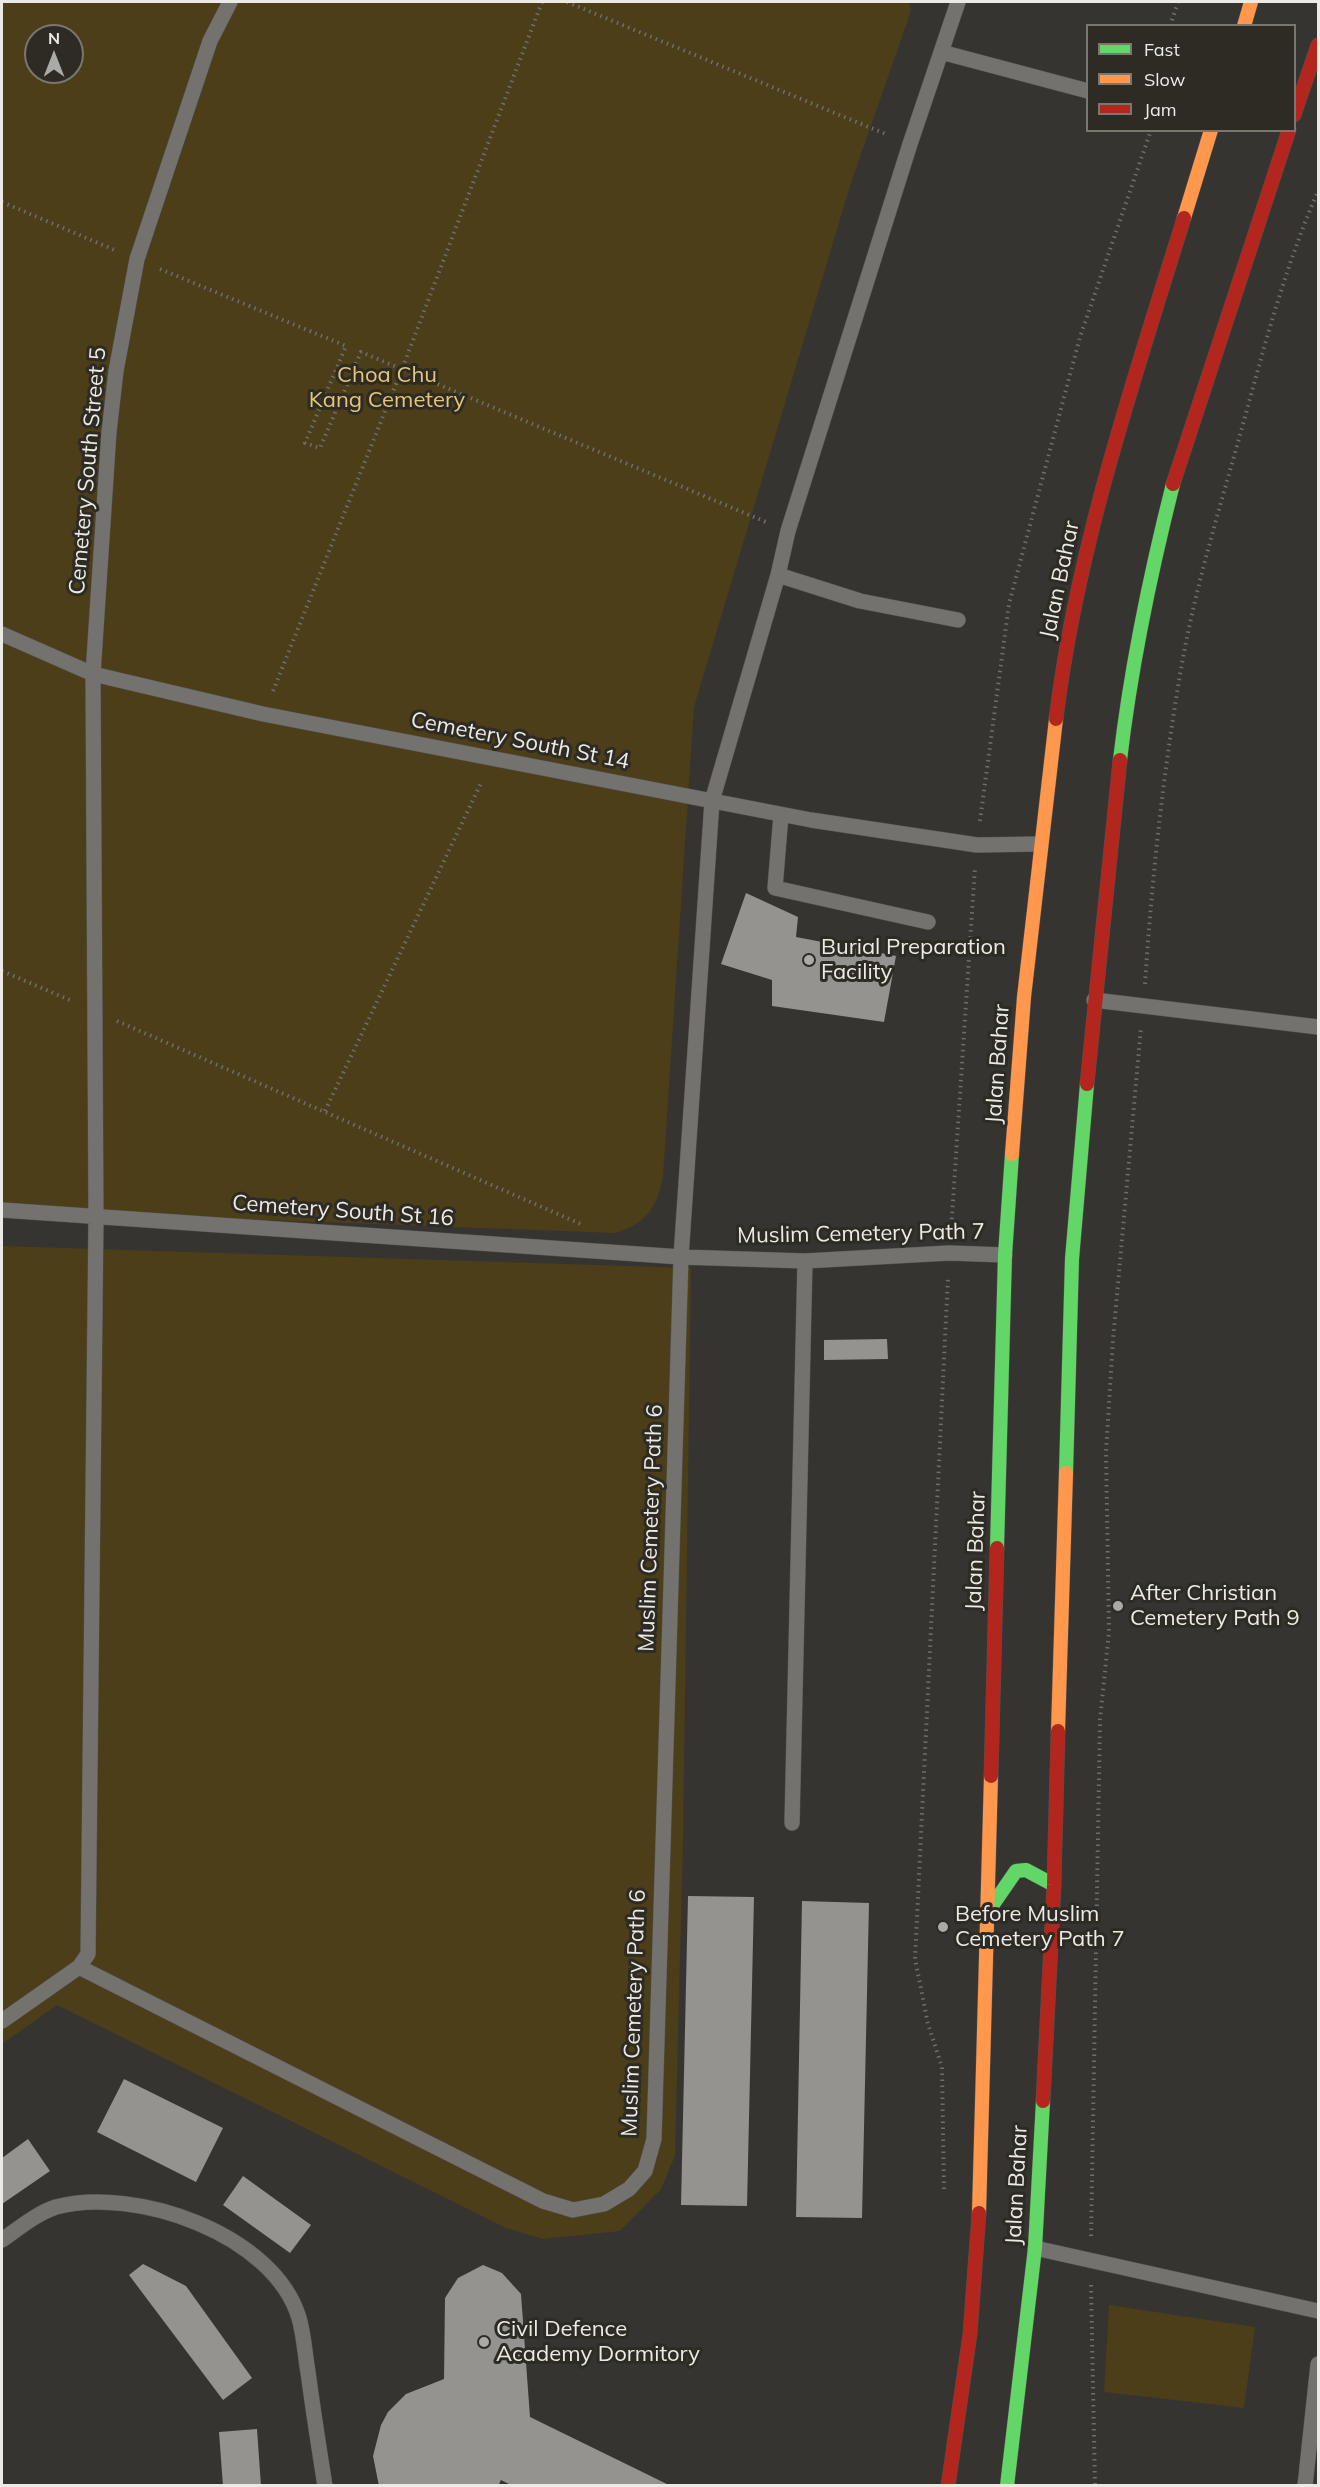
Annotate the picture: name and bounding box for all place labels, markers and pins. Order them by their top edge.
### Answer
place label: Burial Preparation Facility [821,934,1006,986]
marker: Burial Preparation Facility [802,953,816,967]
place label: After Christian Cemetery Path 9 [1130,1580,1300,1632]
marker: After Christian Cemetery Path 9 [1111,1599,1125,1613]
place label: Before Muslim Cemetery Path 7 [955,1901,1125,1952]
marker: Before Muslim Cemetery Path 7 [936,1920,950,1934]
place label: Civil Defence Academy Dormitory [496,2316,700,2368]
marker: Civil Defence Academy Dormitory [477,2335,491,2349]

